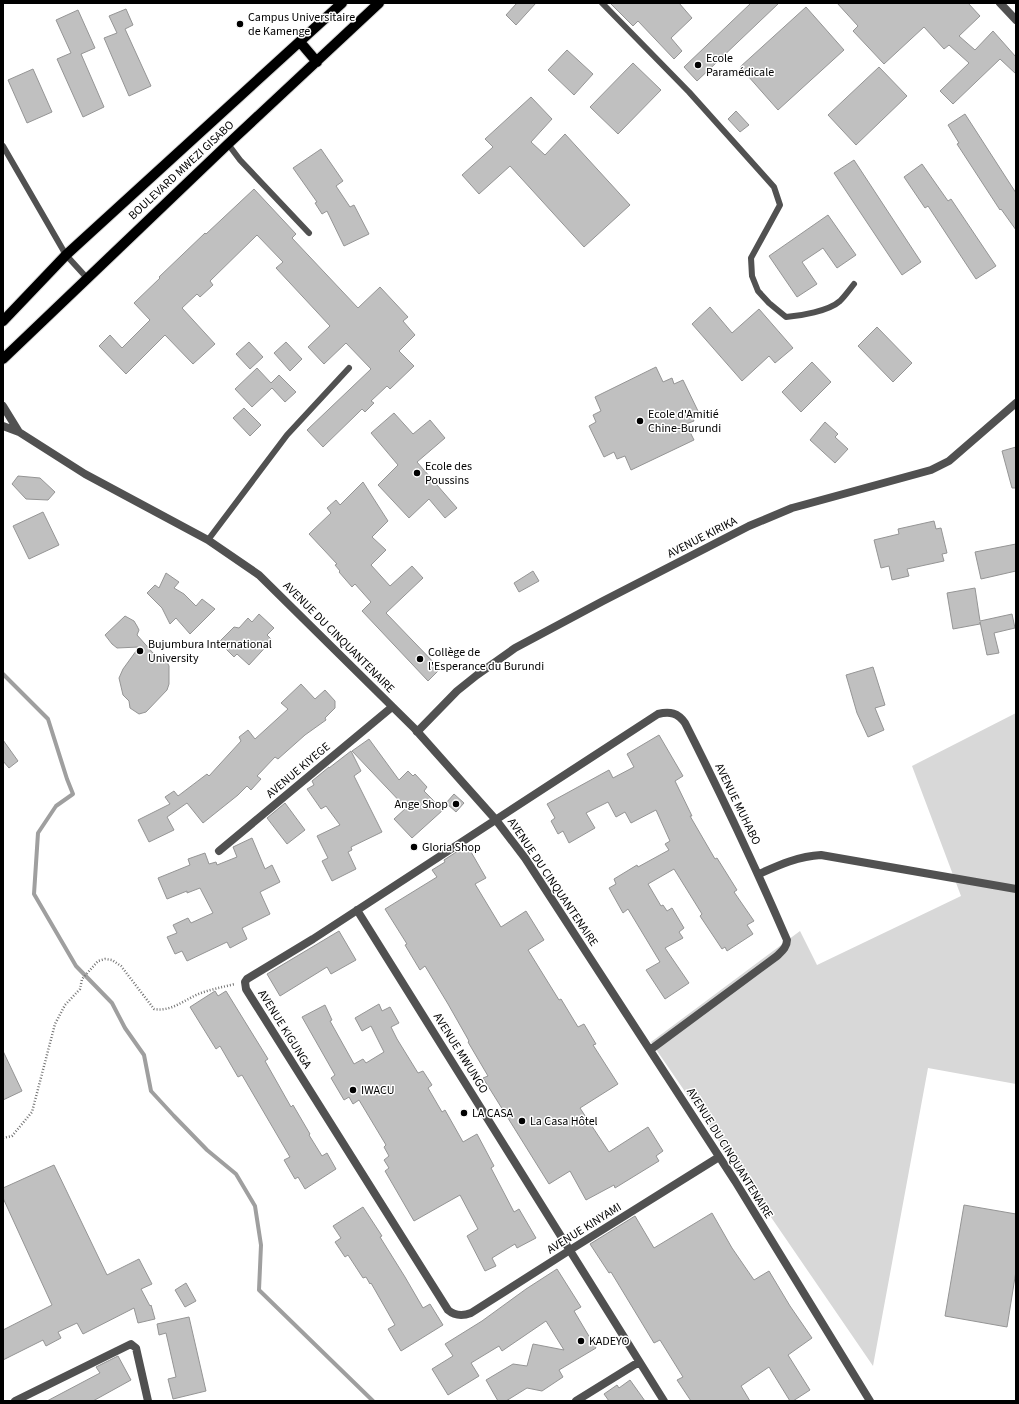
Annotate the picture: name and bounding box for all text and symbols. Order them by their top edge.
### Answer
place label: Campus Universitaire de Kamenge [248,9,355,40]
marker: Campus Universitaire de Kamenge [235,19,245,29]
place label: Ecole Paramédicale [706,50,774,81]
marker: Ecole Paramédicale [693,60,703,70]
street label: BOULEVARD MWEZI GISABO [125,117,238,224]
place label: Ecole d'Amitié Chine-Burundi [648,406,721,437]
marker: Ecole d'Amitié Chine-Burundi [635,416,645,426]
place label: Ecole des Poussins [425,458,472,489]
marker: Ecole des Poussins [412,468,422,478]
street label: AVENUE KIRIKA [664,512,741,562]
street label: AVENUE DU CINQUANTENAIRE [279,578,398,697]
place label: Bujumbura International University [148,636,272,667]
place label: Collège de l'Esperance du Burundi [428,644,544,675]
marker: Bujumbura International University [135,646,145,656]
marker: Collège de l'Esperance du Burundi [415,654,425,664]
street label: AVENUE KIYEGE [263,738,334,802]
street label: AVENUE MUHABO [710,761,765,848]
place label: Ange Shop [395,796,448,813]
marker: Ange Shop [451,799,461,809]
street label: AVENUE DU CINQUANTENAIRE [503,815,602,950]
place label: Gloria Shop [422,839,481,856]
marker: Gloria Shop [409,842,419,852]
street label: AVENUE KIGUNGA [254,987,316,1072]
street label: AVENUE MWUNGO [429,1010,492,1097]
place label: IWACU [361,1082,394,1099]
marker: IWACU [348,1085,358,1095]
street label: AVENUE DU CINQUANTENAIRE [682,1085,777,1222]
place label: LA CASA [472,1105,514,1122]
marker: LA CASA [459,1108,469,1118]
place label: La Casa Hôtel [530,1113,598,1130]
marker: La Casa Hôtel [517,1116,527,1126]
street label: AVENUE KINYAMI [544,1199,625,1258]
place label: KADEYO [589,1333,630,1350]
marker: KADEYO [576,1336,586,1346]

